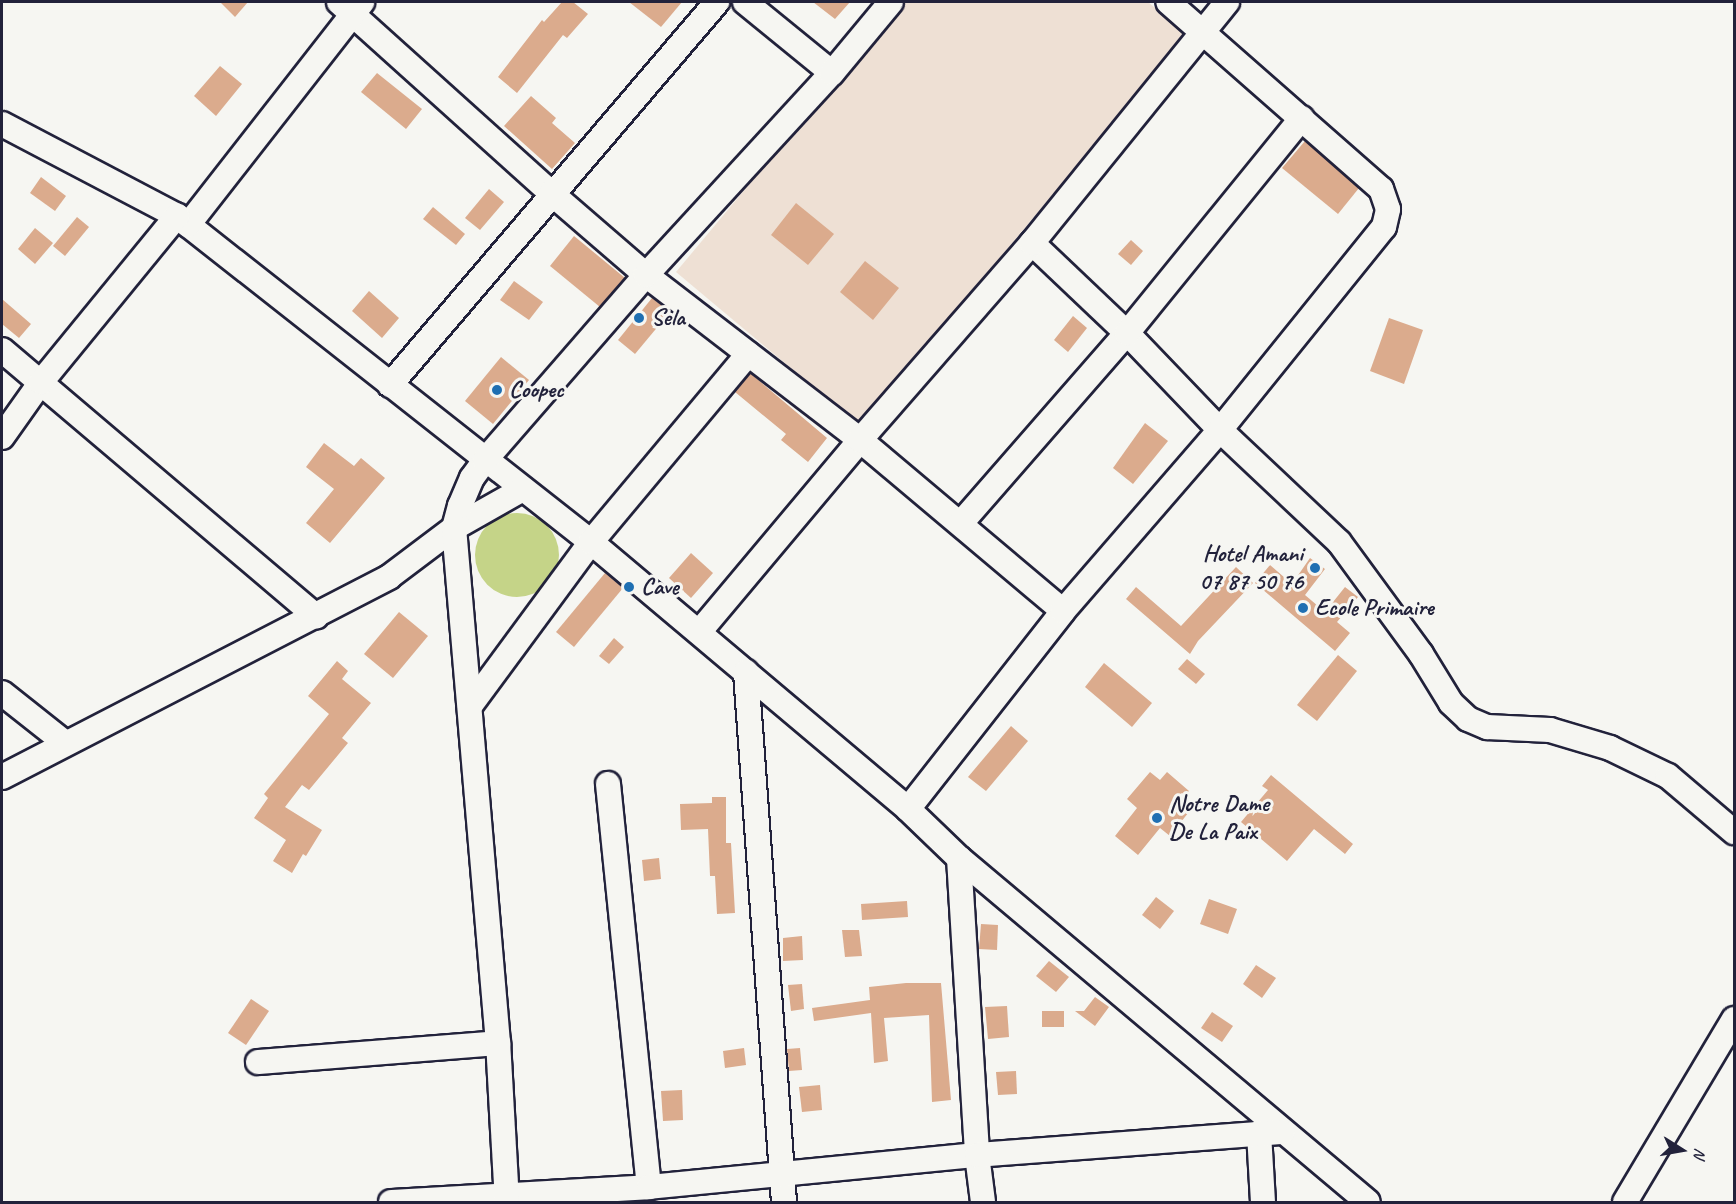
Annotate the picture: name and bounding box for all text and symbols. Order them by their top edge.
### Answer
place label: Sela [651,304,685,332]
marker: Sela [632,311,646,325]
place label: Coopec [509,376,564,404]
marker: Coopec [490,383,504,397]
place label: Hotel Amani 07 87 50 76 [1199,540,1303,596]
marker: Hotel Amani 07 87 50 76 [1308,561,1322,575]
place label: Cave [641,573,679,601]
marker: Cave [622,580,636,594]
place label: Ecole Primaire [1315,594,1434,622]
marker: Ecole Primaire [1296,601,1310,615]
place label: Notre Dame De La Paix [1169,790,1269,846]
marker: Notre Dame De La Paix [1150,811,1164,825]
north arrow [1652,1120,1712,1180]
text: N [1689,1147,1710,1160]

